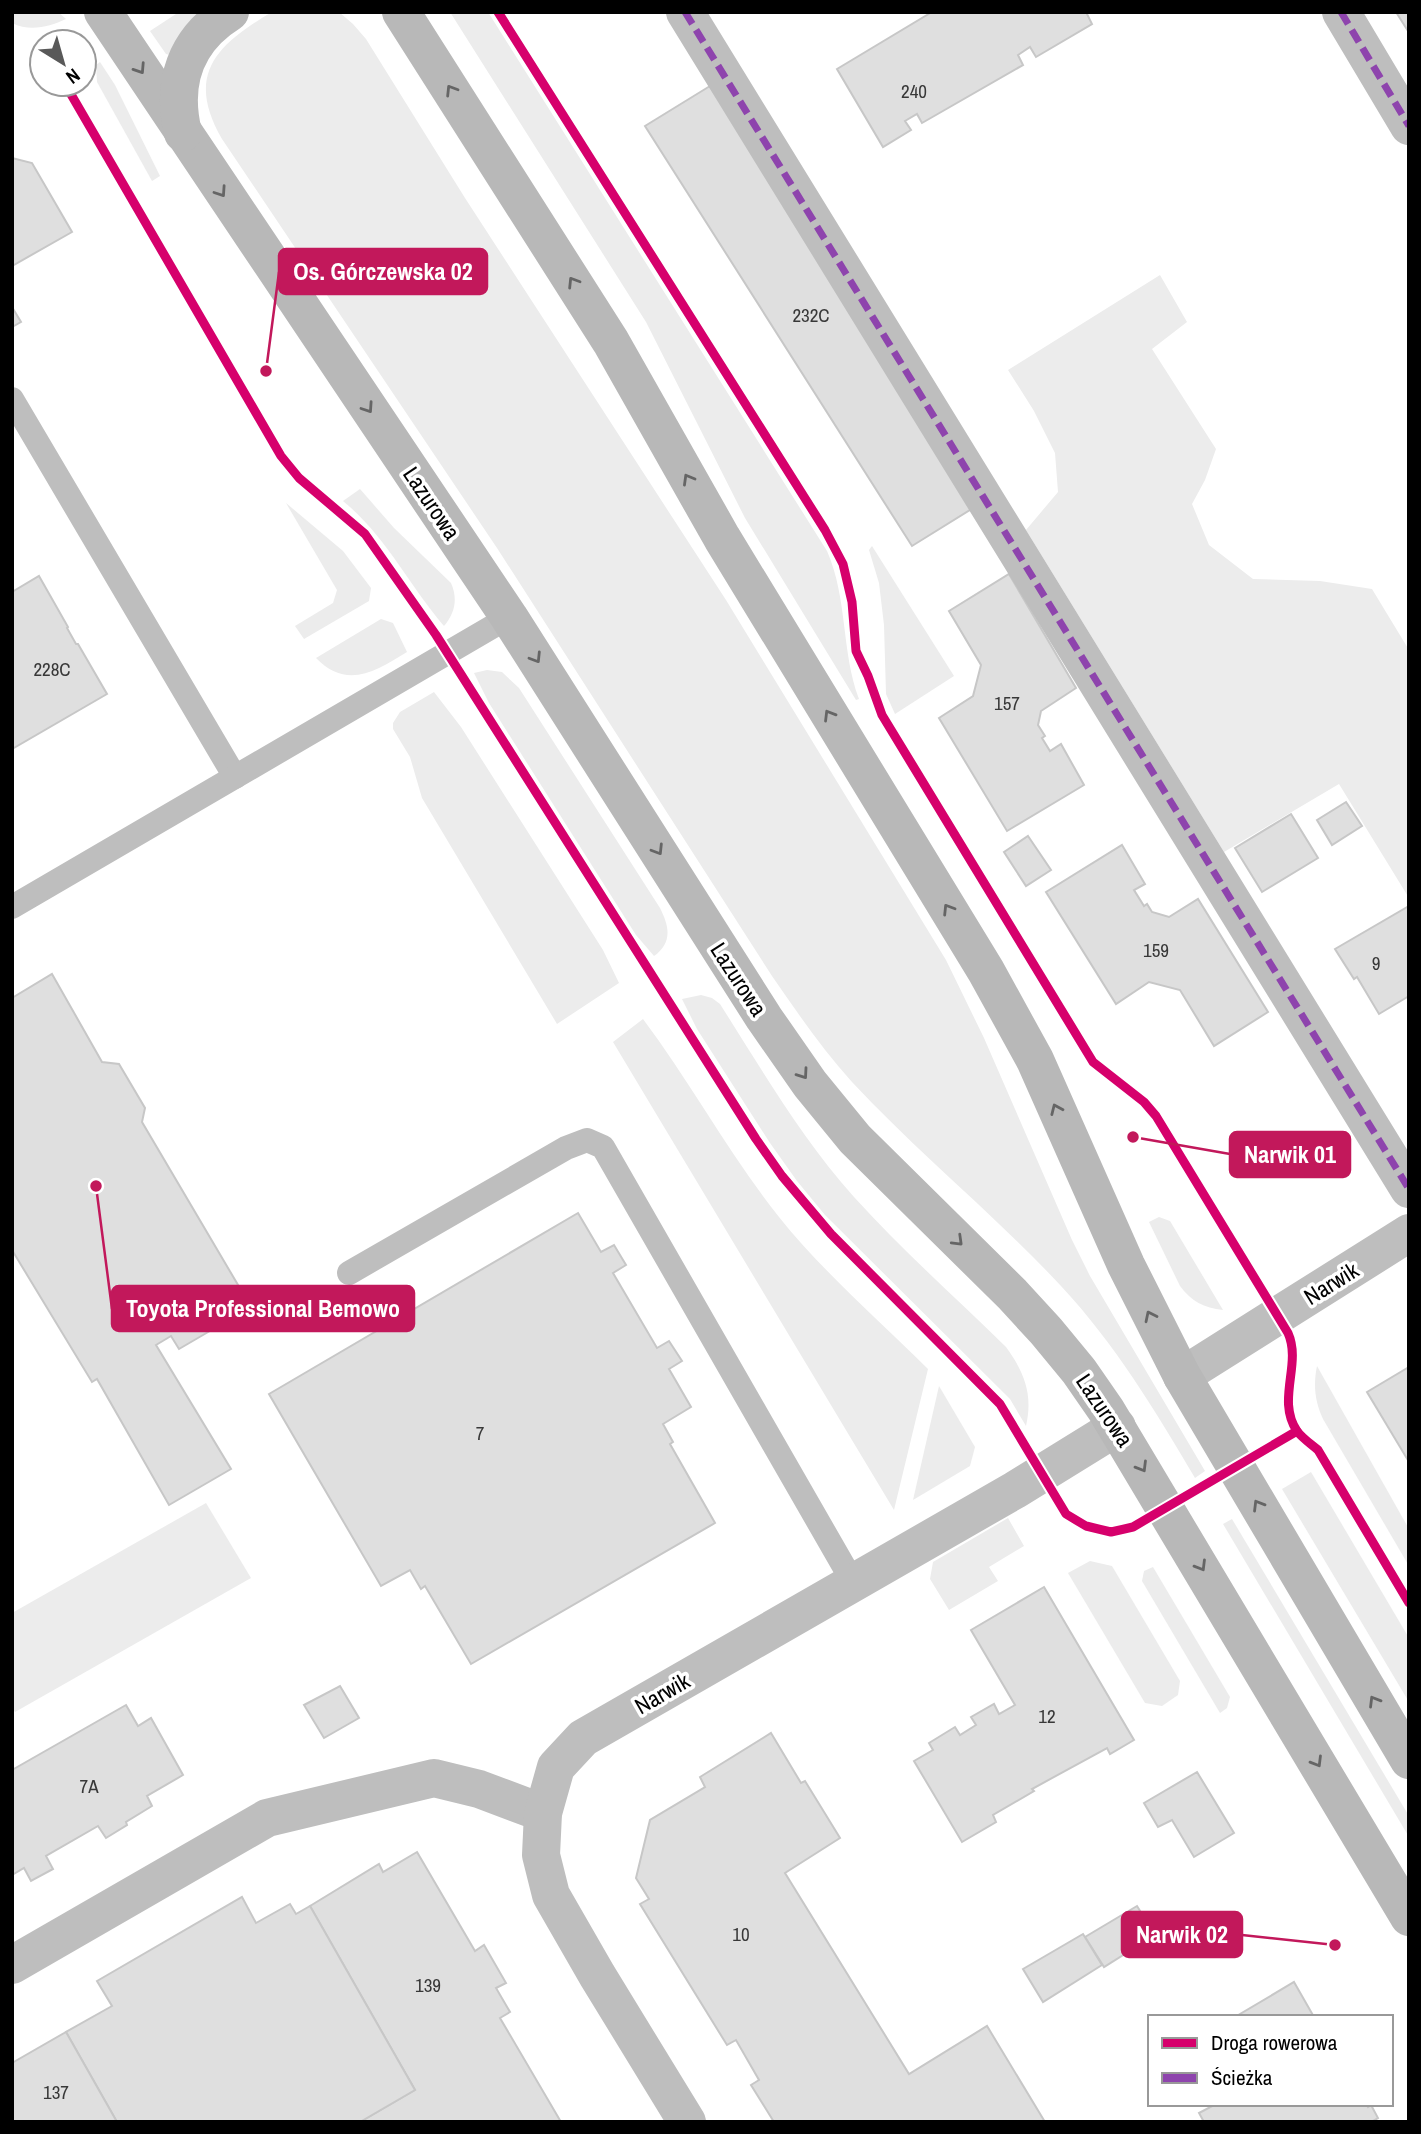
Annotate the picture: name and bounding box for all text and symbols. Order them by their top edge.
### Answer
north arrow [28,28,98,98]
one-way arrow [132,62,145,75]
text: N [61,63,86,90]
house number: 240 [901,78,927,104]
one-way arrow [446,85,459,98]
one-way arrow [213,184,226,197]
callout: Os. Górczewska 02 [279,249,487,294]
text: Os. Górczewska 02 [293,255,473,287]
one-way arrow [568,277,581,290]
house number: 232C [792,302,830,328]
one-way arrow [360,401,373,414]
street label: Lazurowa [396,460,468,546]
one-way arrow [683,473,696,486]
one-way arrow [527,651,540,664]
house number: 228C [33,656,71,682]
house number: 157 [994,690,1020,716]
one-way arrow [825,709,838,722]
one-way arrow [649,843,662,856]
one-way arrow [944,903,957,916]
street label: Lazurowa [704,936,775,1022]
house number: 159 [1143,937,1169,963]
house number: 9 [1372,950,1380,976]
one-way arrow [795,1066,807,1079]
one-way arrow [1050,1103,1064,1116]
callout: Narwik 01 [1230,1132,1350,1177]
text: Narwik 01 [1244,1138,1336,1170]
one-way arrow [949,1232,962,1245]
street label: Narwik [1298,1254,1365,1312]
callout: Toyota Professional Bemowo [112,1286,414,1331]
text: Toyota Professional Bemowo [126,1292,400,1324]
one-way arrow [1145,1311,1159,1323]
street label: Lazurowa [1069,1367,1141,1453]
house number: 7 [476,1420,485,1446]
one-way arrow [1134,1460,1147,1473]
one-way arrow [1254,1500,1267,1513]
one-way arrow [1192,1559,1205,1572]
street label: Narwik [629,1665,696,1721]
one-way arrow [1369,1696,1382,1709]
house number: 12 [1038,1703,1056,1729]
one-way arrow [1309,1754,1322,1767]
house number: 7A [79,1773,99,1799]
callout: Narwik 02 [1122,1912,1242,1957]
text: Narwik 02 [1136,1918,1228,1950]
house number: 10 [732,1921,750,1947]
house number: 139 [415,1972,441,1998]
legend [1148,2015,1393,2106]
text: Droga rowerowa [1211,2028,1338,2057]
text: Ścieżka [1211,2063,1273,2092]
house number: 137 [43,2079,69,2105]

